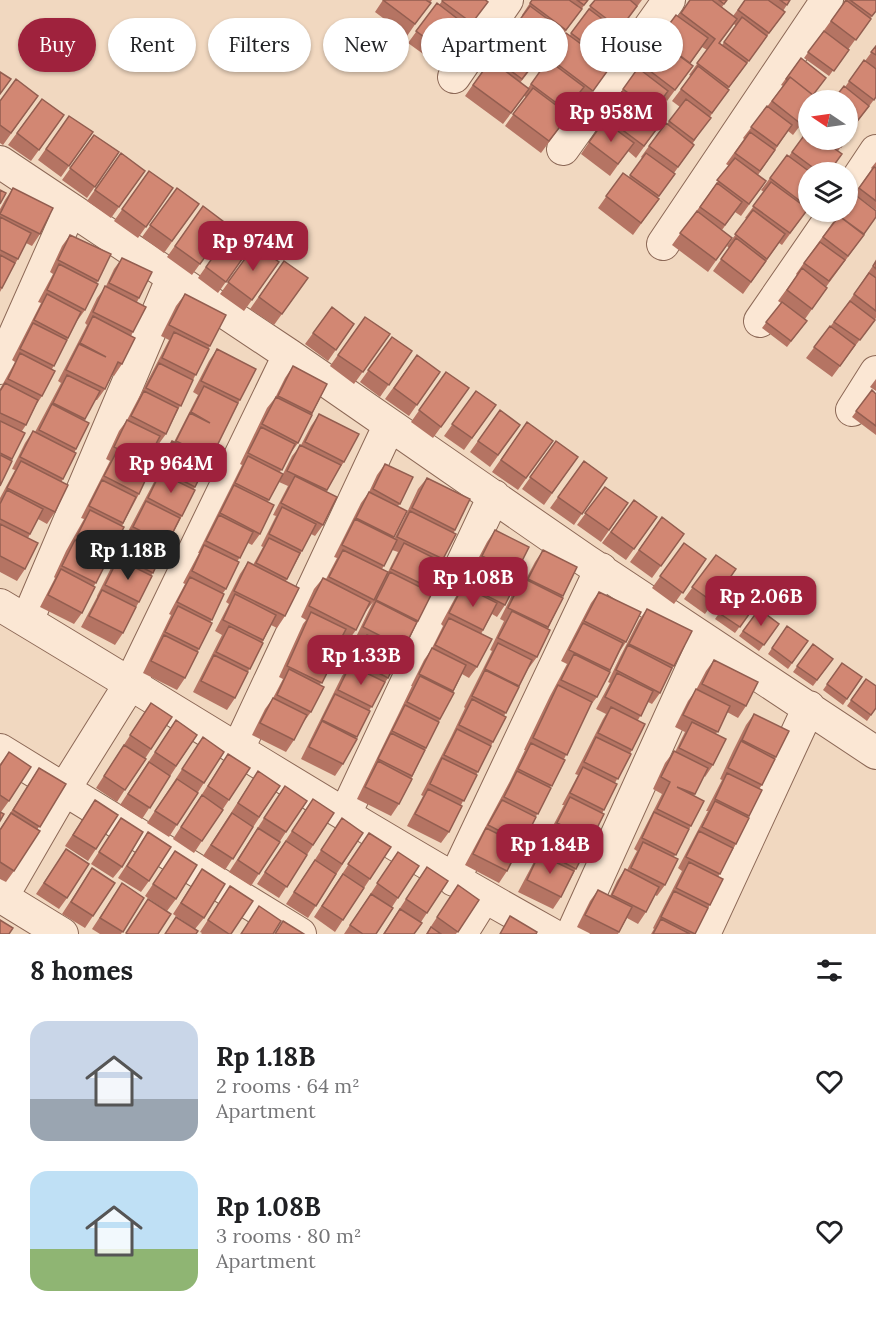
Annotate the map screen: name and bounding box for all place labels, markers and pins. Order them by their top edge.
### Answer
pin: Rp 958M [556,92,666,143]
pin: Rp 974M [198,221,308,272]
pin: Rp 964M [116,443,226,494]
pin: Rp 1.18B [66,530,190,581]
pin: Rp 1.08B [411,557,535,608]
pin: Rp 2.06B [699,576,823,627]
pin: Rp 1.33B [299,635,423,686]
pin: Rp 1.84B [488,824,612,875]

